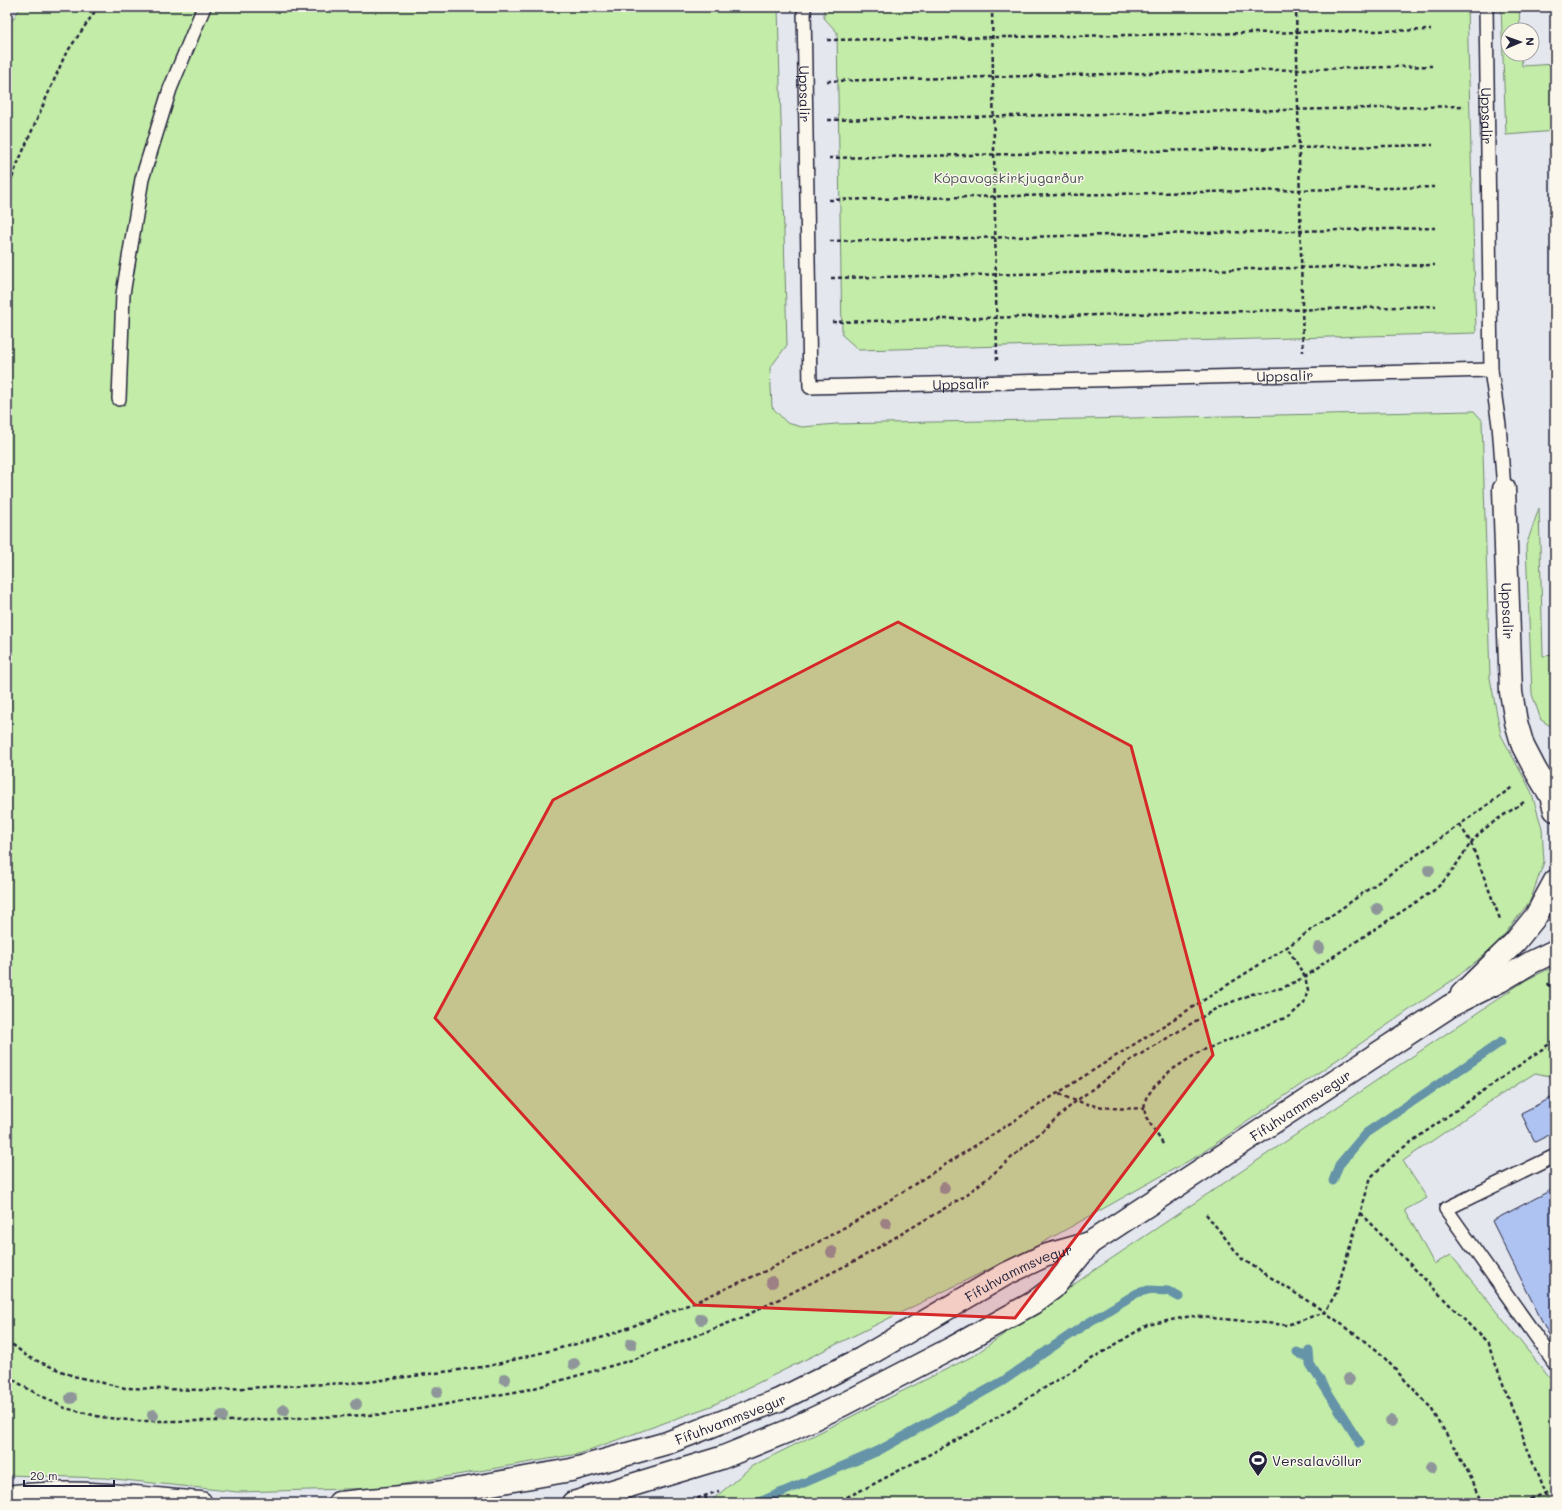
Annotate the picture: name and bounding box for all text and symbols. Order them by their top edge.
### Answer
north arrow [1500,22,1540,62]
text: N [1523,37,1538,46]
street label: Uppsalir [795,65,815,123]
street label: Uppsalir [1478,87,1497,145]
park label: Kópavogskirkjugarður [934,168,1084,187]
street label: Uppsalir [1256,365,1314,385]
street label: Uppsalir [932,373,990,393]
street label: Uppsalir [1498,582,1519,640]
street label: Fífuhvammsvegur [1246,1065,1354,1145]
street label: Fífuhvammsvegur [961,1239,1074,1306]
street label: Fífuhvammsvegur [672,1389,789,1449]
sports icon: Versalavöllur [1247,1449,1269,1477]
place label: Versalavöllur [1272,1451,1362,1470]
scale bar [24,1462,114,1488]
text: 20 m [30,1467,58,1483]

